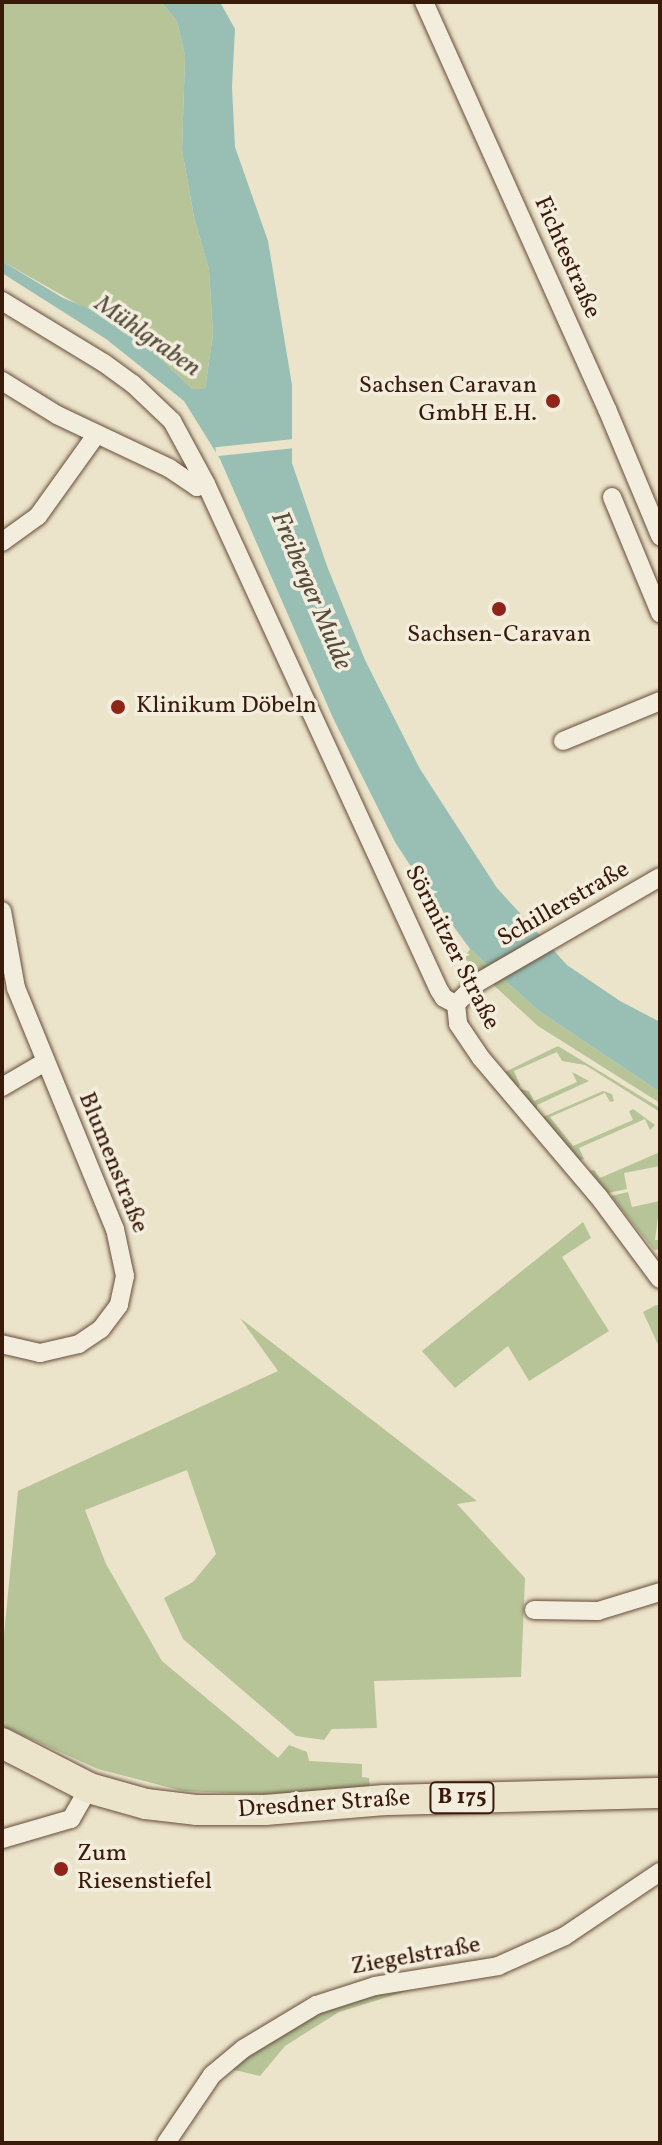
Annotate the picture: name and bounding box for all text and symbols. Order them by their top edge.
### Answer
street label: Fichtestraße [526,193,606,323]
water label: Mühlgraben [88,289,206,385]
place label: Sachsen Caravan GmbH E.H. [359,373,537,429]
marker: Sachsen Caravan GmbH E.H. [544,392,562,410]
water label: Freiberger Mulde [263,507,357,675]
marker: Sachsen-Caravan [490,600,508,618]
place label: Sachsen-Caravan [407,622,591,650]
place label: Klinikum Döbeln [136,693,317,721]
marker: Klinikum Döbeln [107,696,129,718]
street label: Schillerstraße [493,856,635,954]
street label: Sörmitzer Straße [397,861,505,1035]
street label: Blumenstraße [71,1089,153,1237]
road number: B 175 [428,1780,496,1816]
street label: Dresdner Straße [237,1785,411,1825]
place label: Zum Riesenstiefel [77,1841,212,1897]
marker: Zum Riesenstiefel [52,1860,70,1878]
street label: Ziegelstraße [349,1931,483,1983]

